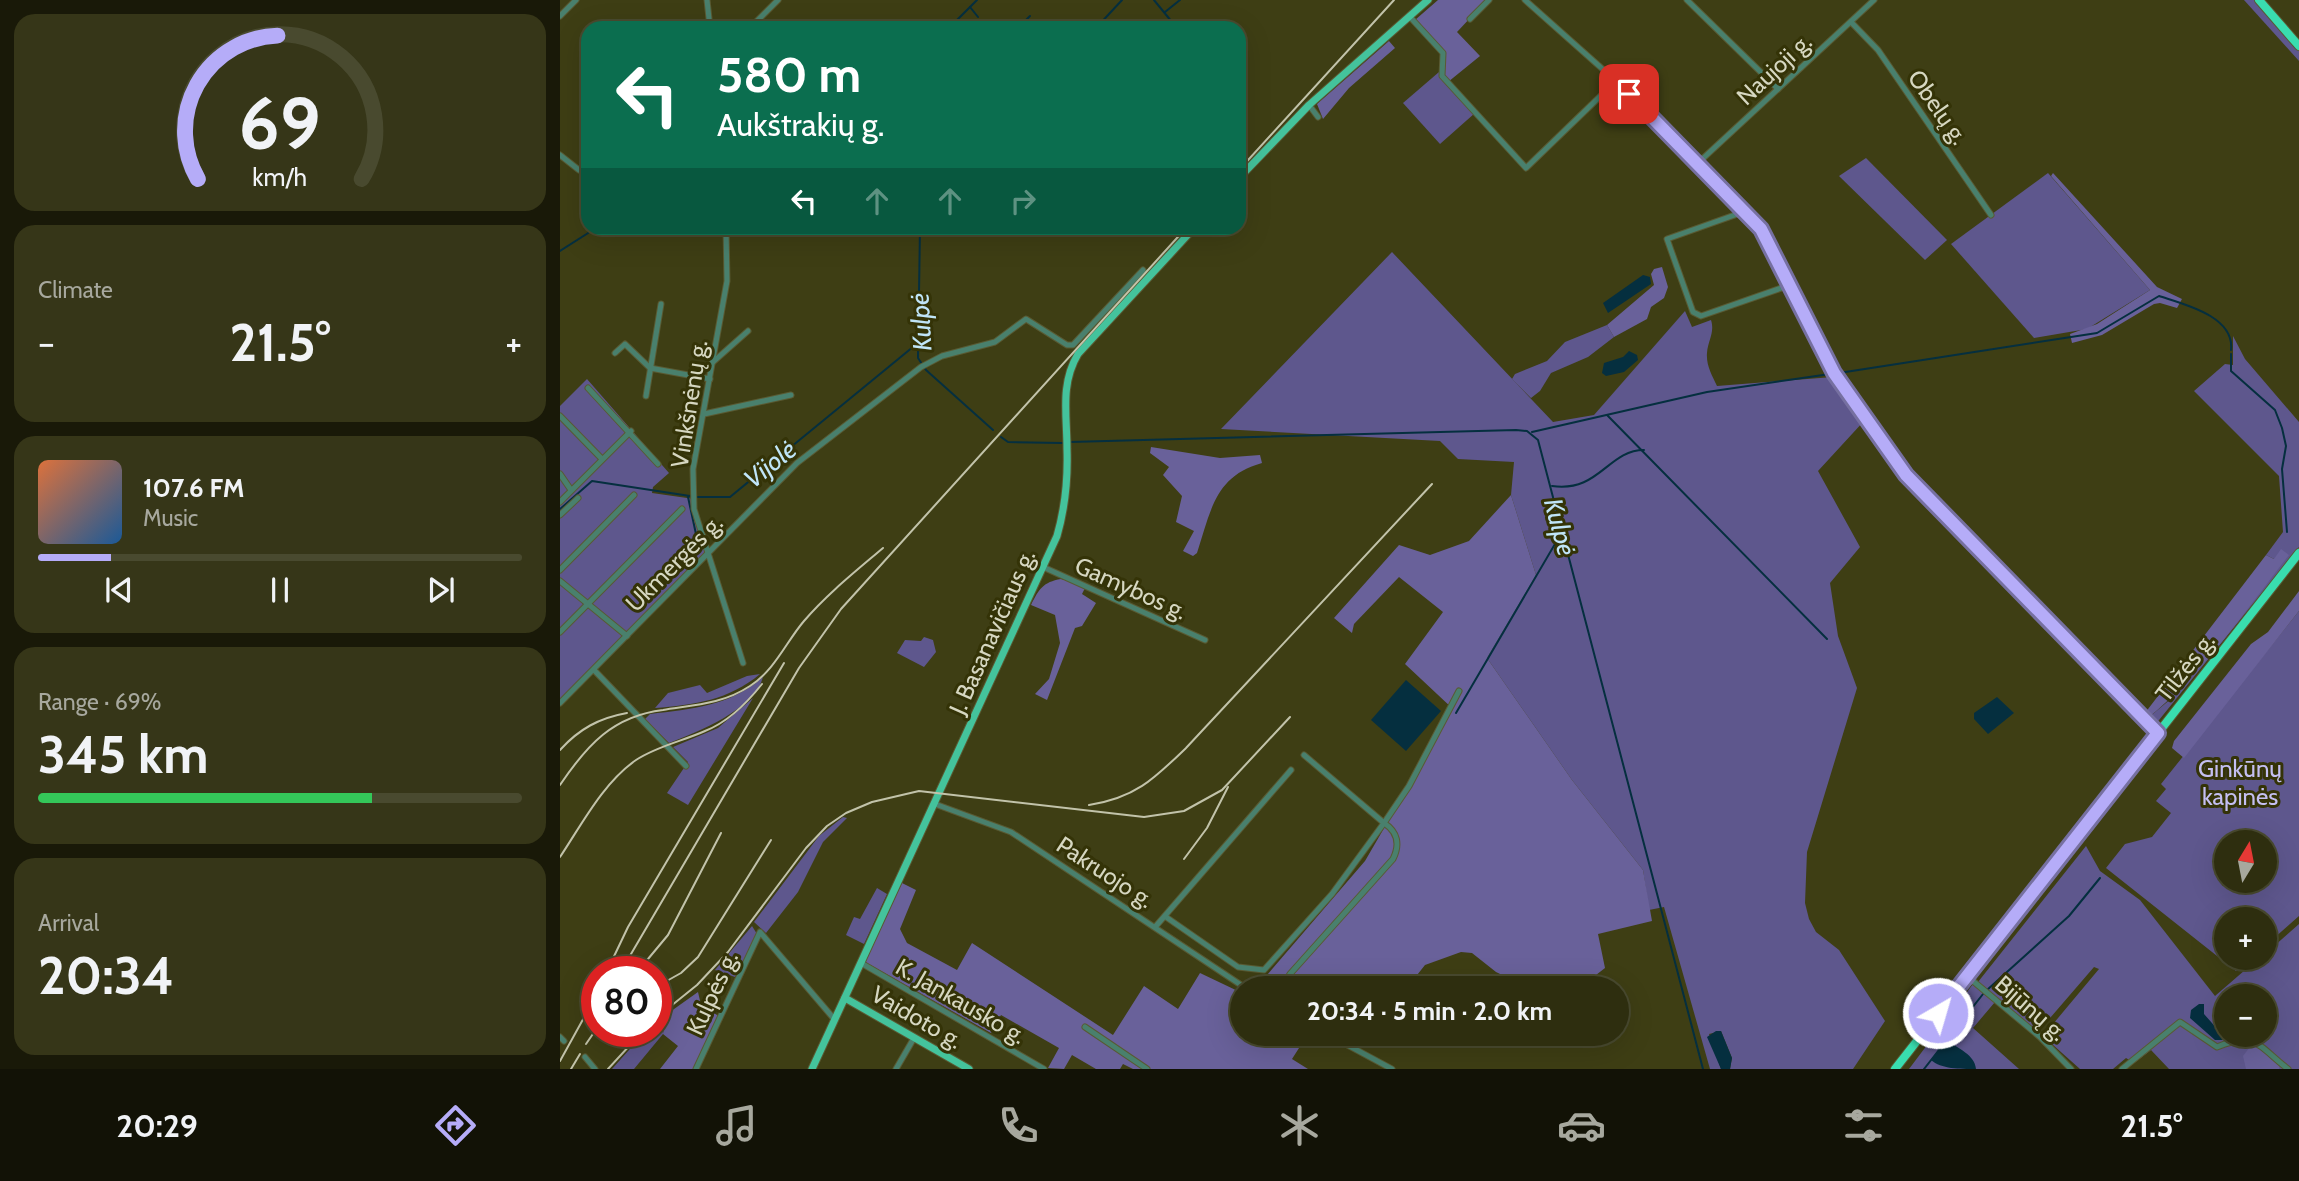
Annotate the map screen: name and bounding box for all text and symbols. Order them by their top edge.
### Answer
street label: Naujoji g. [1731,27,1817,111]
text: 580 m [717,45,861,104]
icon: left [602,49,693,140]
pin [1599,64,1659,124]
street label: Obelų g. [1902,64,1974,150]
icon: arrive [1610,75,1648,113]
text: 69 [239,79,321,167]
text: Aukštrakių g. [717,105,884,144]
text: km/h [253,161,307,191]
icon: left [785,182,823,220]
icon: ahead [858,182,896,220]
icon: ahead [931,182,969,220]
icon: right [1004,182,1042,220]
text: Climate [38,276,113,304]
water label: Kulpė [904,292,938,352]
text: 21.5° [229,311,331,374]
text: − [38,319,55,366]
text: + [505,319,522,366]
street label: Vinkšnėnų g. [665,338,713,470]
water label: Vijolė [737,433,803,495]
text: 107.6 FM [143,472,244,504]
water label: Kulpė [1537,495,1583,559]
text: Music [143,504,198,532]
street label: Ukmergės g. [619,508,729,618]
street label: J. Basanavičiaus g. [942,545,1041,720]
street label: Gamybos g. [1071,550,1191,626]
icon: previous [100,571,138,609]
icon: pause [261,571,299,609]
icon: next [422,571,460,609]
street label: Tilžės g. [2149,627,2221,707]
text: Range · 69% [38,688,162,716]
text: 345 km [38,723,208,786]
park label: Ginkūnų kapinės [2198,754,2282,811]
street label: Pakruojo g. [1051,830,1159,914]
north arrow [2214,830,2277,892]
map controls [2214,830,2277,1047]
button: + [2214,907,2277,970]
text: Arrival [38,909,99,937]
text: 20:34 [38,944,174,1007]
street label: Kulpės g. [680,946,744,1040]
street label: K. Jankausko g. [891,952,1031,1050]
speed limit sign: 80 [581,956,672,1047]
street label: Bijūnų g. [1989,969,2073,1047]
position arrow [1901,976,1975,1050]
street label: Vaidoto g. [866,979,968,1055]
button: − [2214,984,2277,1047]
text: 20:34 · 5 min · 2.0 km [1307,995,1552,1027]
icon: directions [431,1101,480,1150]
icon: music [712,1101,761,1150]
icon: phone [994,1101,1043,1150]
icon: climate [1275,1101,1324,1150]
icon: car [1557,1101,1606,1150]
icon: filters [1839,1101,1888,1150]
text: 20:29 [116,1106,198,1145]
text: 21.5° [2120,1106,2183,1145]

